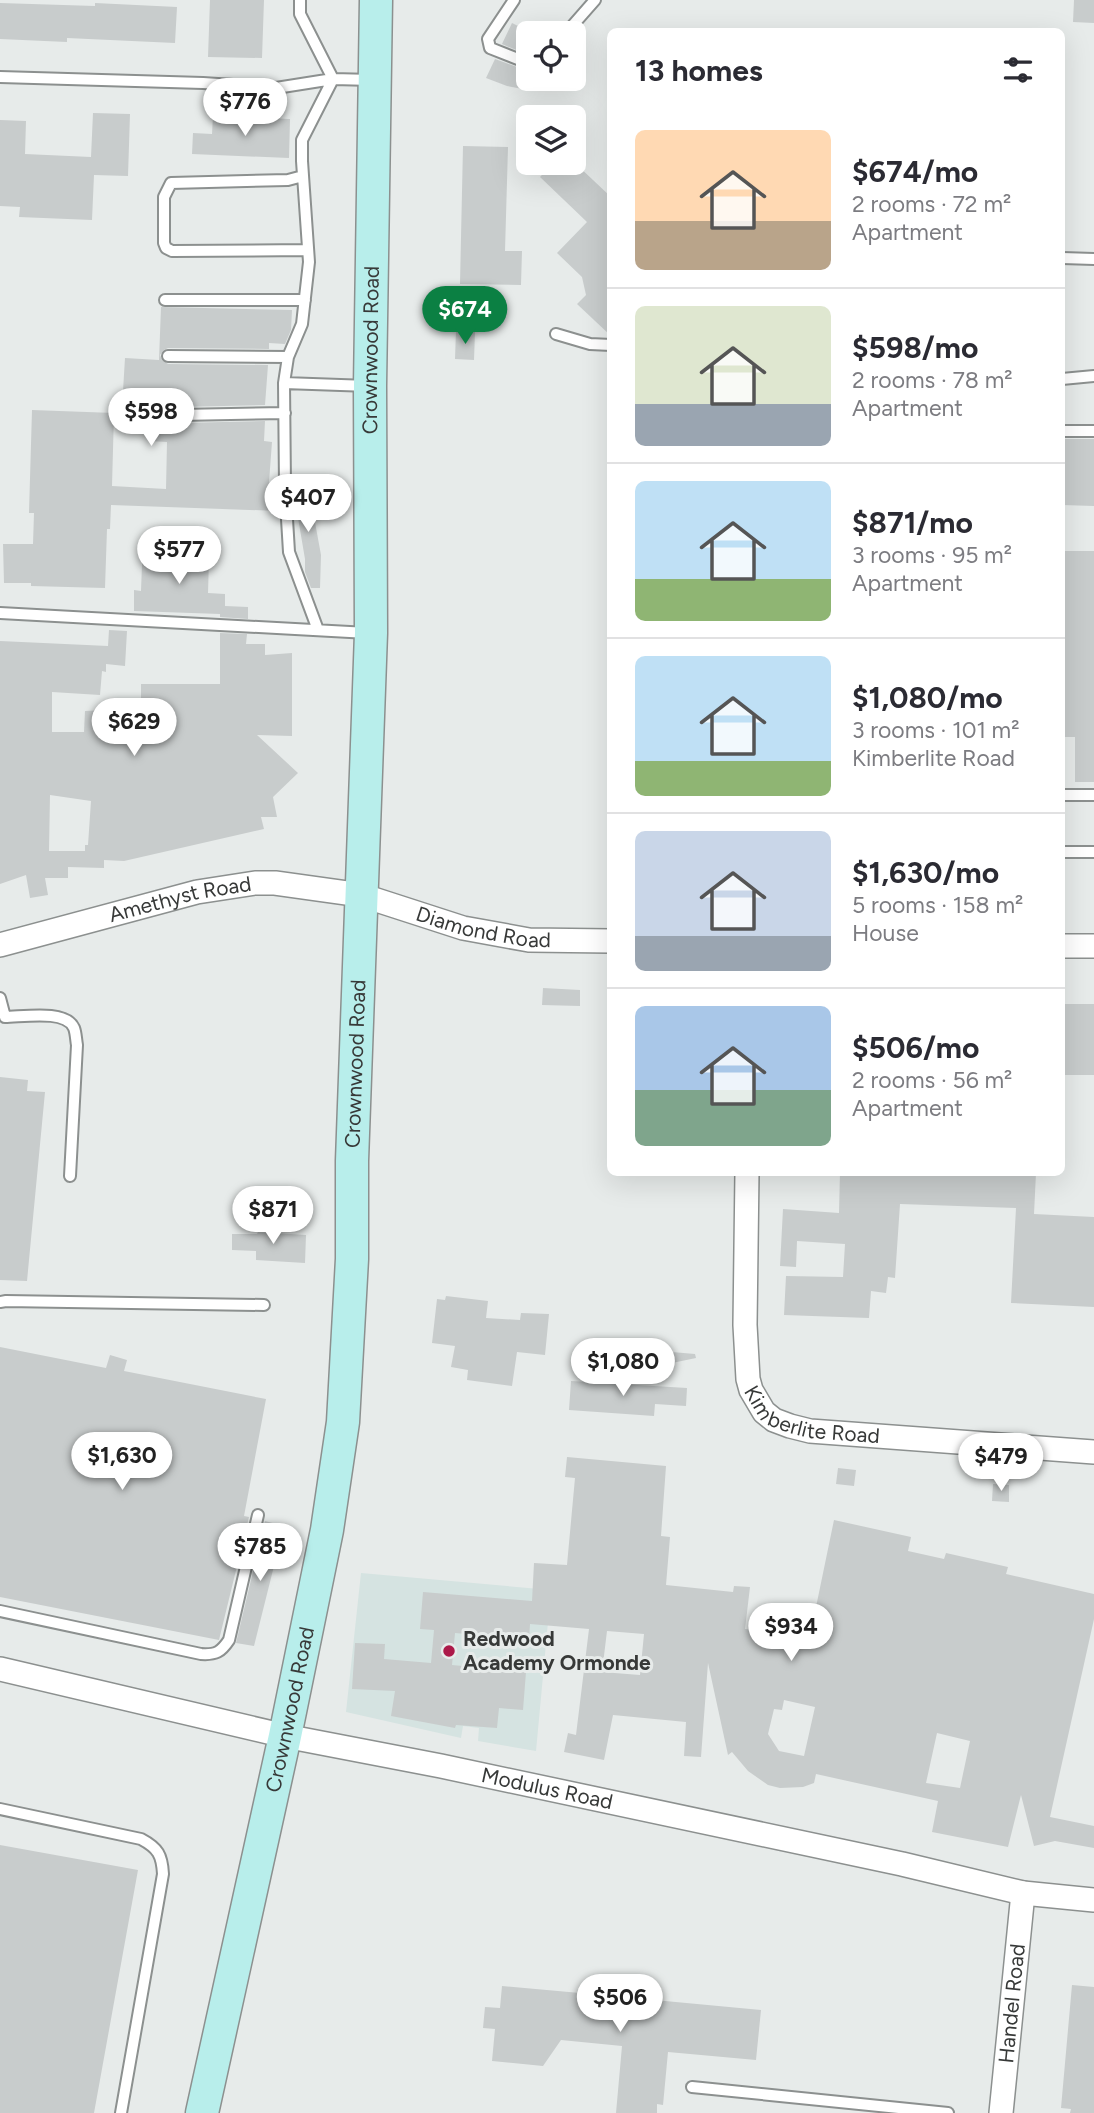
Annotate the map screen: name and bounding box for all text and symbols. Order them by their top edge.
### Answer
map controls [516,21,586,175]
button: locate [516,21,586,91]
icon: filters [999,51,1037,89]
text: 13 homes [635,52,763,89]
pin: $776 [204,78,286,138]
text: $776 [219,87,271,115]
button: layers [516,105,586,175]
text: $674/mo [852,153,978,190]
icon: home [691,158,775,242]
text: 2 rooms · 72 m² [852,190,1011,218]
text: Apartment [852,218,963,246]
street label: Crownwood Road [357,266,384,434]
pin: $674 [424,286,506,346]
text: $674 [438,295,492,323]
text: $598/mo [852,329,978,366]
icon: home [691,334,775,418]
text: 2 rooms · 78 m² [852,366,1013,394]
pin: $598 [110,388,192,448]
text: Apartment [852,394,963,422]
text: $598 [124,397,178,425]
pin: $407 [267,475,349,534]
text: $407 [281,483,336,511]
text: $871/mo [852,504,973,541]
icon: home [691,509,775,593]
pin: $577 [138,526,220,586]
text: $577 [153,535,205,563]
text: 3 rooms · 95 m² [852,541,1012,569]
text: Apartment [852,569,963,597]
text: $1,080/mo [852,679,1003,716]
icon: home [691,684,775,768]
pin: $629 [93,698,175,758]
text: $629 [108,707,160,735]
text: 3 rooms · 101 m² [852,716,1019,744]
text: Kimberlite Road [852,744,1015,772]
text: $1,630/mo [852,854,999,891]
icon: home [691,859,775,943]
street label: Amethyst Road [106,871,253,927]
text: 5 rooms · 158 m² [852,891,1023,919]
street label: Diamond Road [413,901,551,952]
text: House [852,919,919,947]
street label: Crownwood Road [339,979,371,1148]
text: $506/mo [852,1029,979,1066]
icon: home [691,1034,775,1118]
text: 2 rooms · 56 m² [852,1066,1012,1094]
text: Apartment [852,1094,963,1122]
pin: $871 [232,1186,314,1246]
text: $871 [248,1195,298,1223]
pin: $1,080 [566,1338,680,1398]
text: $1,080 [587,1347,659,1375]
street label: Kimberlite Road [739,1381,881,1448]
pin: $1,630 [65,1432,179,1492]
pin: $479 [960,1434,1042,1493]
text: $1,630 [87,1441,157,1469]
text: $479 [974,1442,1028,1470]
pin: $785 [219,1524,301,1583]
text: $785 [234,1532,286,1560]
pin: $934 [750,1604,832,1663]
text: $934 [764,1612,818,1640]
street label: Crownwood Road [260,1624,319,1795]
place label: Redwood Academy Ormonde [463,1626,651,1675]
marker: Redwood Academy Ormonde [441,1643,457,1659]
street label: Modulus Road [479,1762,615,1814]
street label: Handel Road [993,1942,1030,2065]
pin: $506 [579,1974,661,2034]
text: $506 [593,1983,647,2011]

